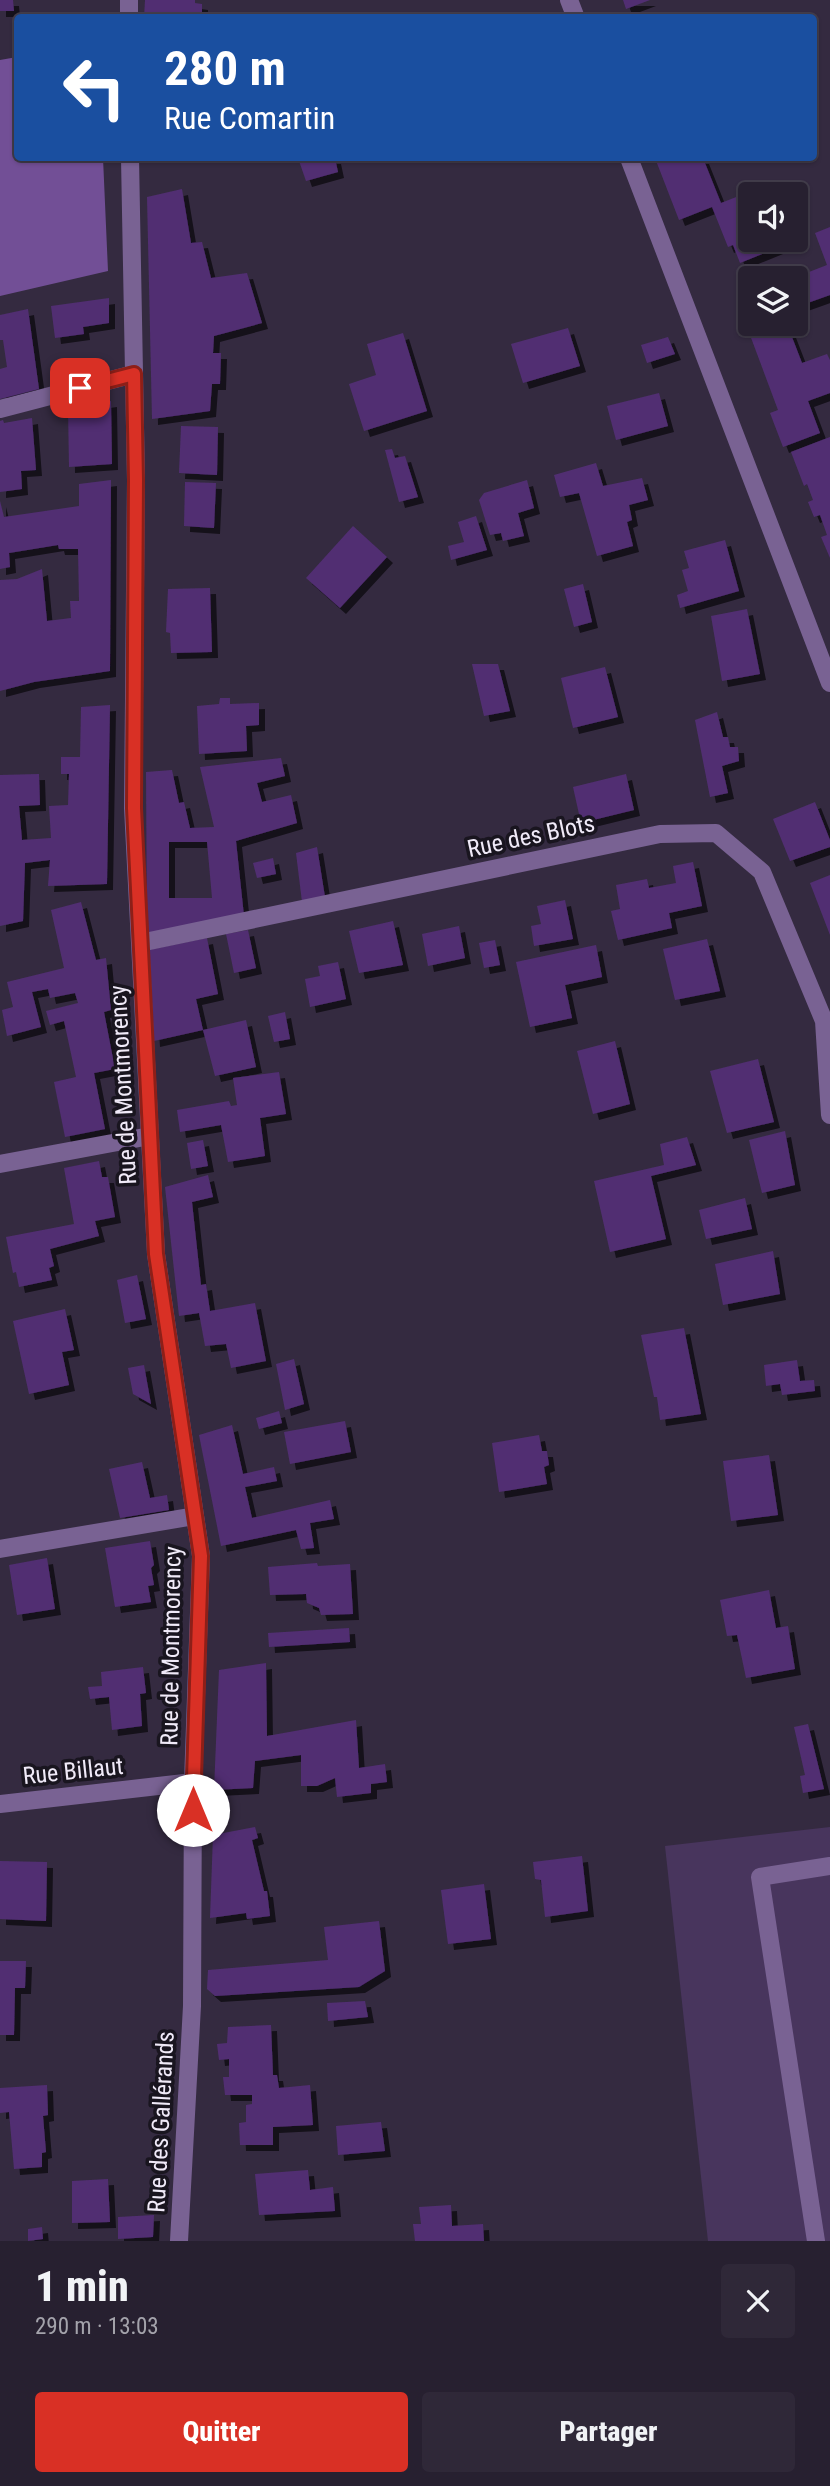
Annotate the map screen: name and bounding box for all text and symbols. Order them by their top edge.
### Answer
text: 280 m [164,40,286,97]
icon: left [49,42,140,133]
text: Rue Comartin [164,99,335,137]
map controls [738,182,808,336]
button: sound [738,182,808,252]
button: layers [738,266,808,336]
pin [50,358,110,418]
icon: arrive [61,369,99,407]
street label: Rue des Blots [465,809,597,863]
street label: Rue de Montmorency [104,984,142,1186]
street label: Rue de Montmorency [155,1546,187,1746]
street label: Rue Billaut [21,1752,125,1790]
position arrow [156,1773,230,1847]
street label: Rue des Gallérands [142,2031,180,2213]
text: 1 min [35,2262,129,2311]
button: close [721,2264,795,2338]
text: 290 m · 13:03 [35,2313,159,2340]
button: Quitter [35,2392,408,2472]
button: Partager [422,2392,795,2472]

